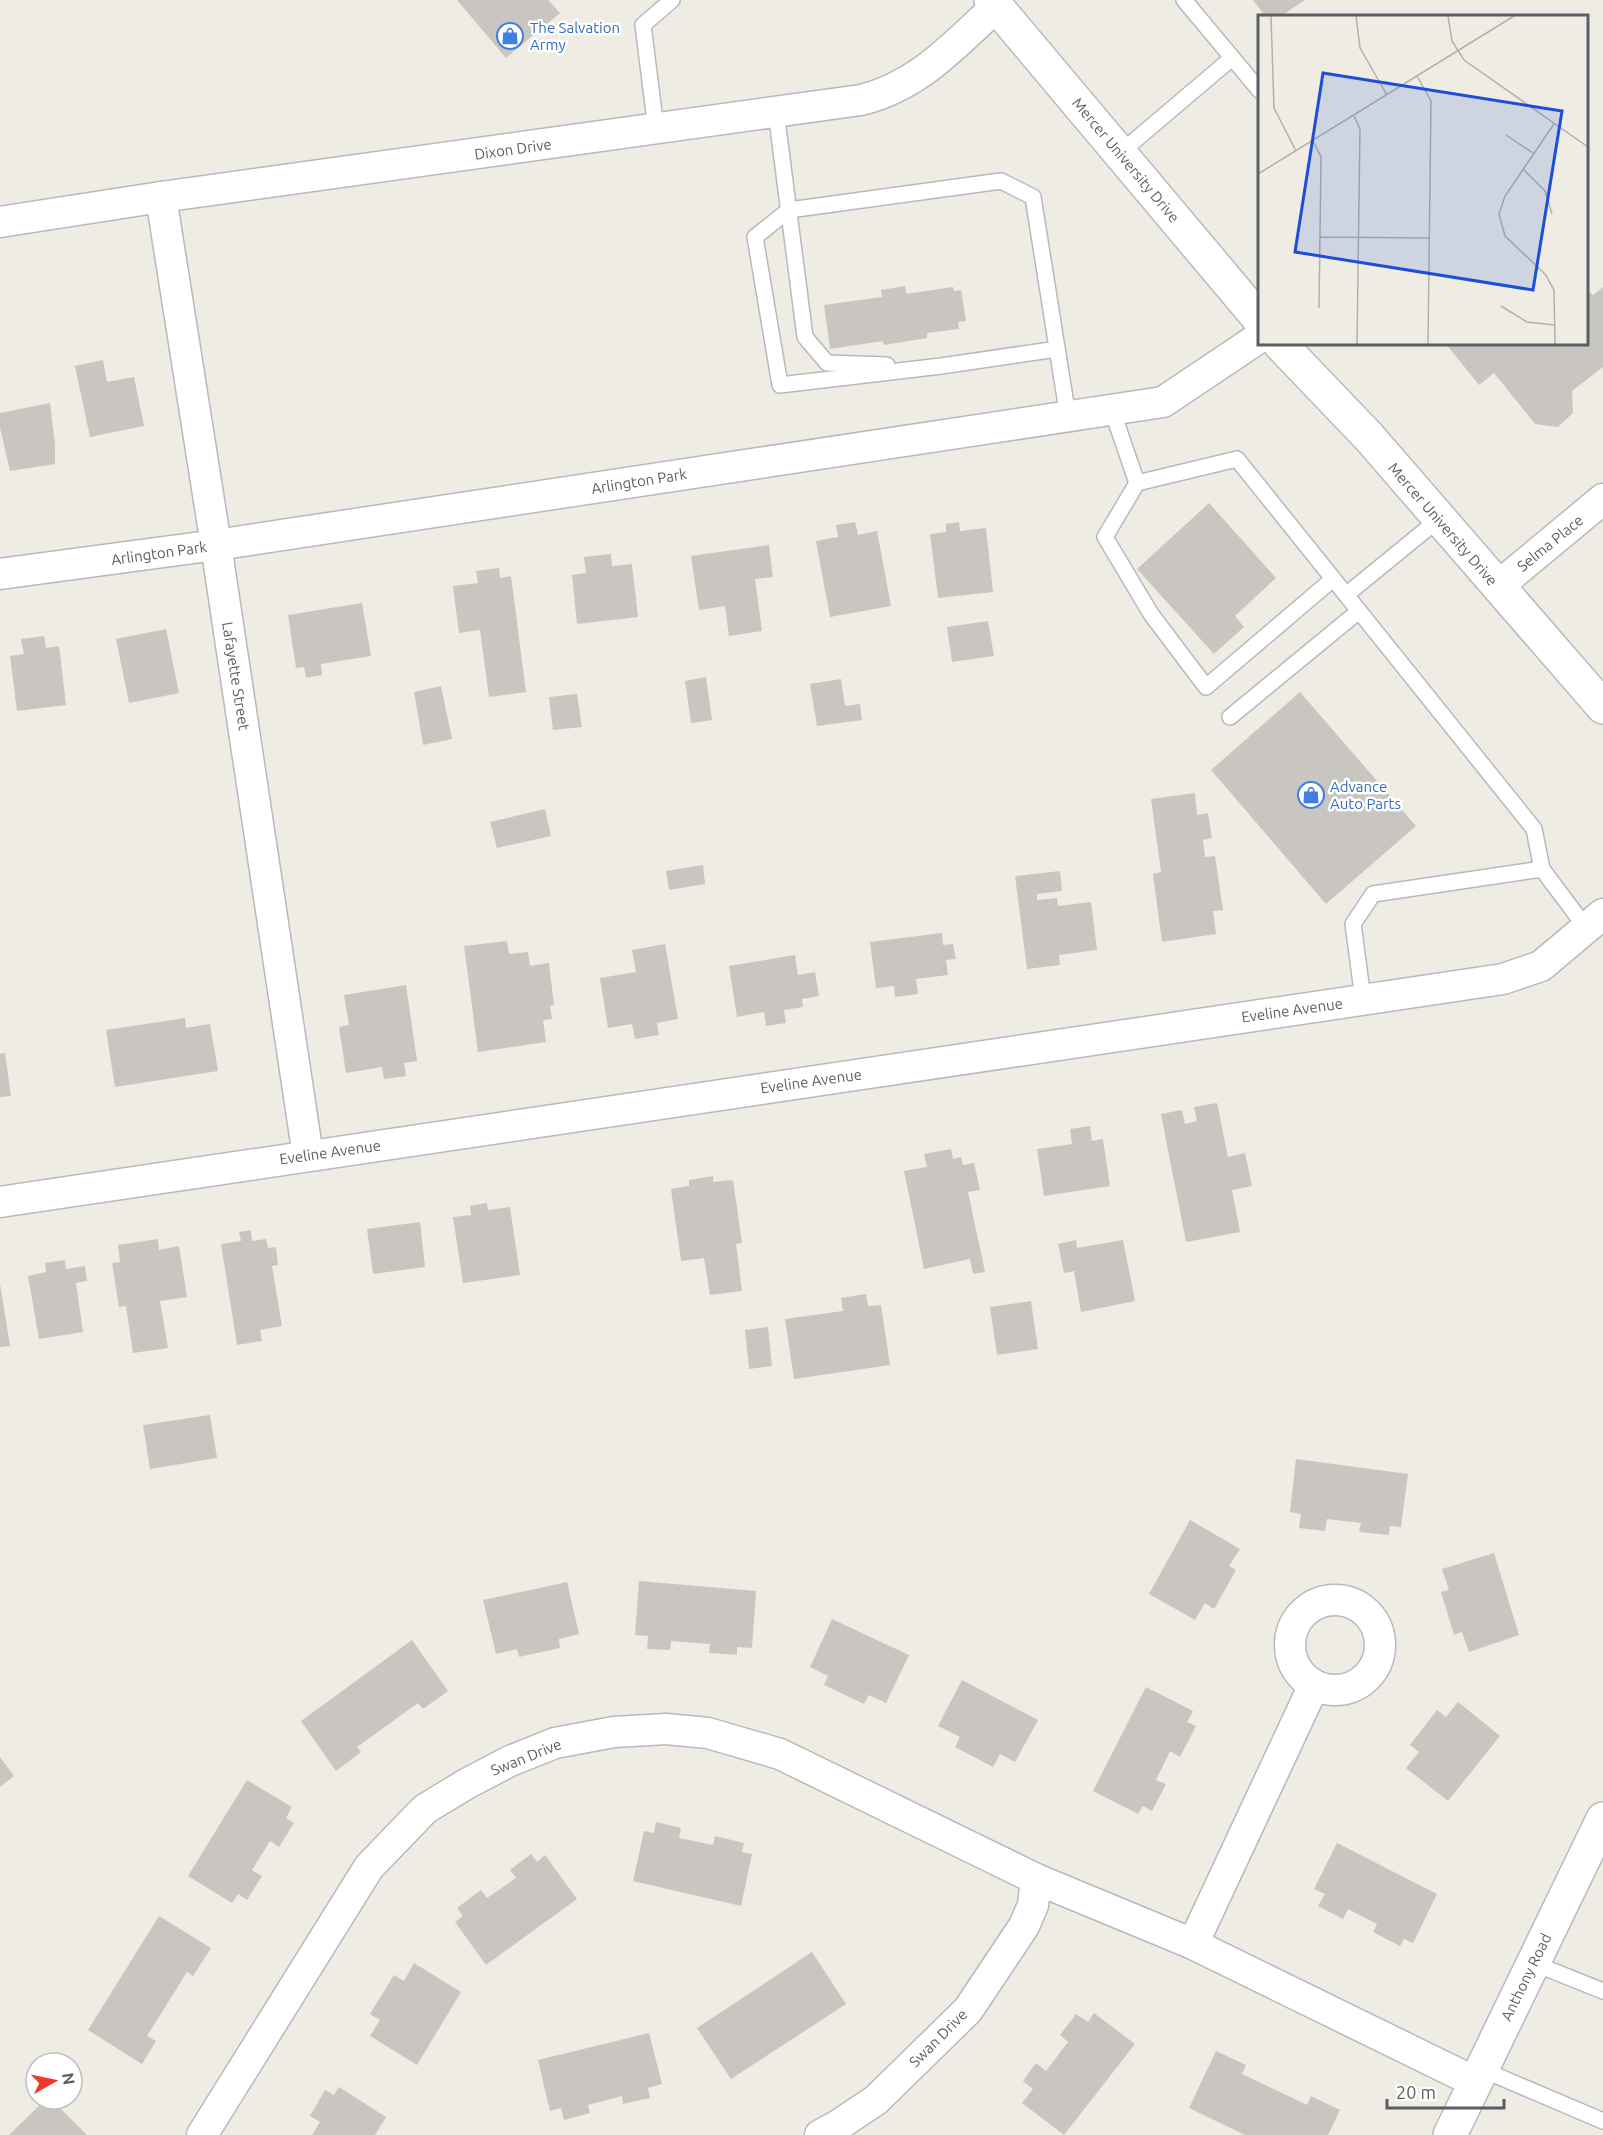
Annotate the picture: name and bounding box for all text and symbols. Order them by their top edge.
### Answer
inset map [1258,15,1588,345]
place label: The Salvation Army [530,19,620,53]
shop icon: The Salvation Army [495,21,525,51]
street label: Mercer University Drive [1069,94,1183,226]
street label: Dixon Drive [473,135,553,163]
street label: Mercer University Drive [1385,459,1501,589]
street label: Arlington Park [590,465,688,497]
street label: Selma Place [1514,511,1586,575]
street label: Arlington Park [110,538,208,568]
street label: Lafayette Street [219,621,253,732]
place label: Advance Auto Parts [1330,778,1401,812]
shop icon: Advance Auto Parts [1296,780,1326,810]
street label: Eveline Avenue [1240,994,1344,1026]
street label: Eveline Avenue [759,1065,863,1097]
street label: Eveline Avenue [278,1136,382,1168]
street label: Swan Drive [488,1735,564,1779]
street label: Anthony Road [1497,1930,1555,2024]
street label: Swan Drive [906,2006,970,2070]
north arrow [24,2051,84,2111]
text: N [59,2071,79,2086]
scale bar [1387,2072,1504,2110]
text: 20 m [1396,2082,1436,2102]

